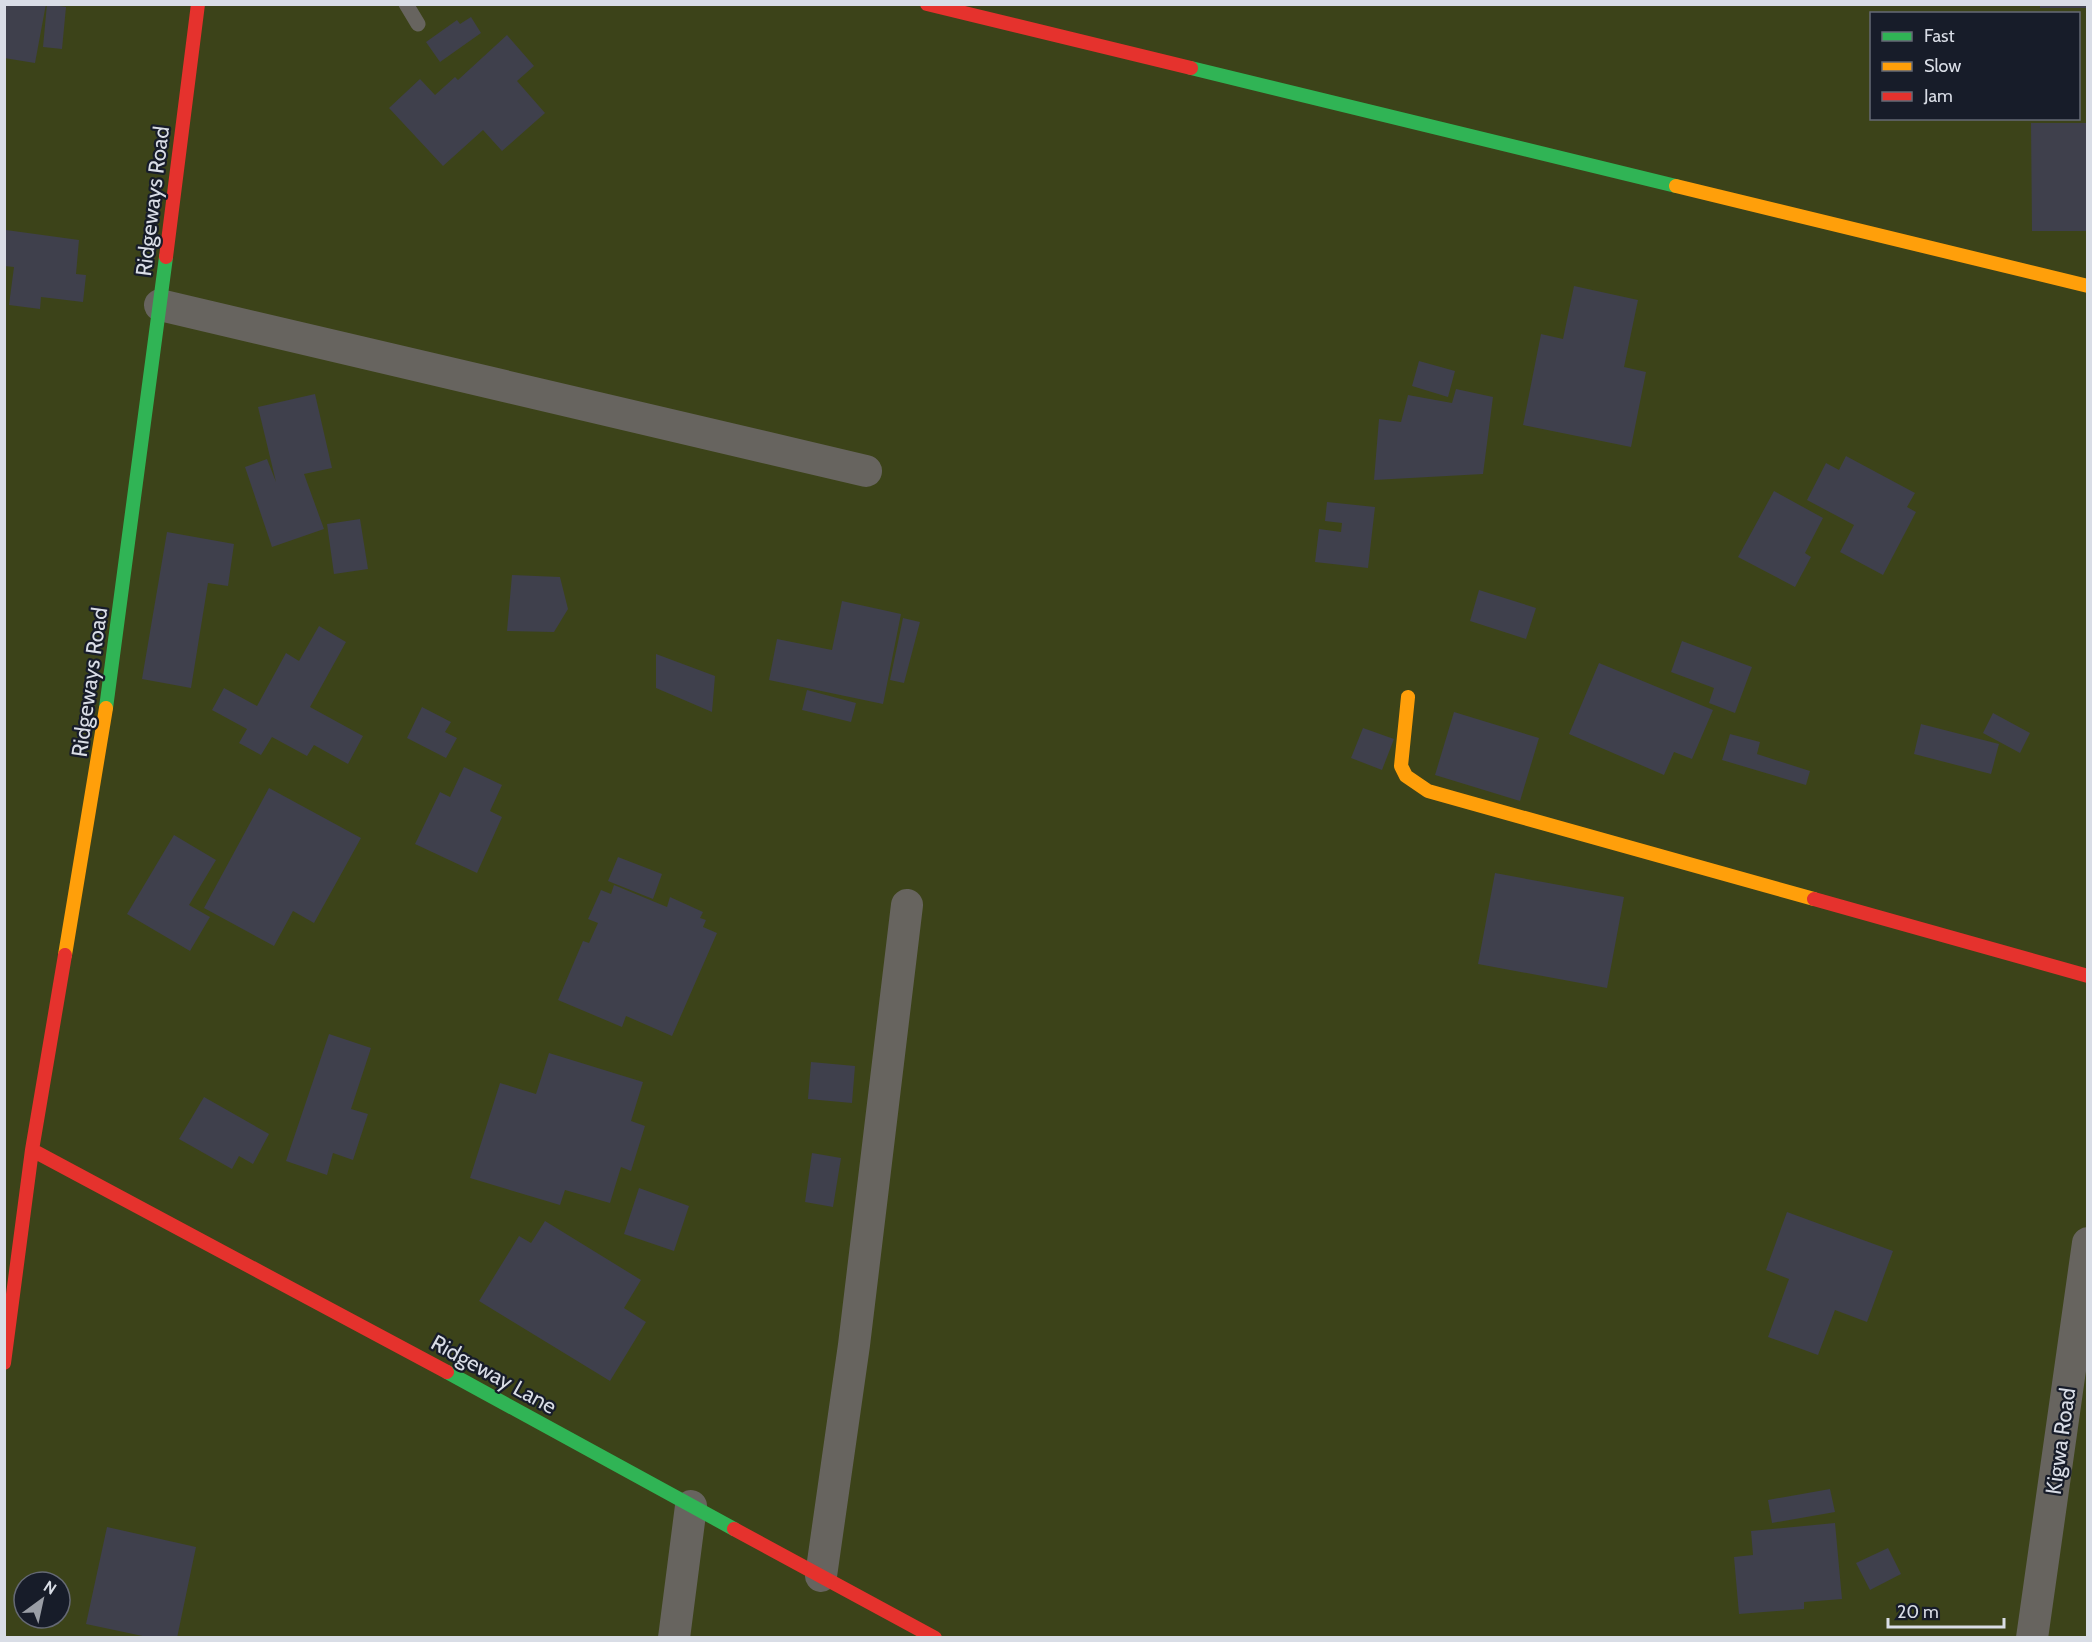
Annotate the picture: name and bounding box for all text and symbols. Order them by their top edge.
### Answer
legend [1870,12,2080,120]
text: Fast [1924,25,1955,47]
text: Slow [1924,55,1961,77]
text: Jam [1923,85,1953,107]
street label: Ridgeways Road [130,124,175,278]
street label: Ridgeways Road [66,605,113,759]
street label: Ridgeway Lane [426,1329,561,1420]
street label: Kigwa Road [2040,1386,2081,1496]
north arrow [12,1570,72,1630]
text: N [40,1577,60,1599]
scale bar [1888,1591,2004,1629]
text: 20 m [1897,1601,1939,1623]

